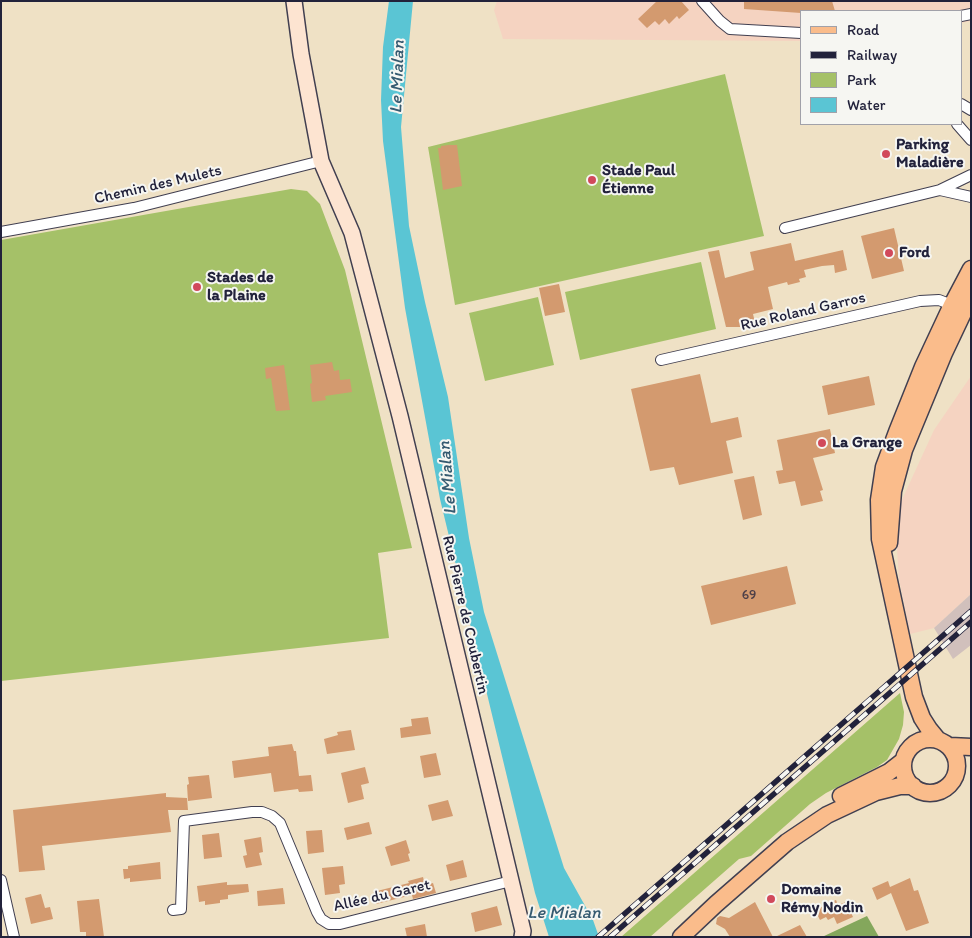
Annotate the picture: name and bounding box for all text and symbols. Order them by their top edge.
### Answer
legend [800,10,962,125]
text: Road [847,21,879,39]
water label: Le Mialan [386,40,410,114]
text: Railway [847,46,897,64]
text: Park [847,71,877,89]
text: Water [847,96,885,114]
place label: Parking Maladière [896,135,964,173]
marker: Parking Maladière [880,148,892,160]
street label: Chemin des Mulets [92,161,224,209]
place label: Stade Paul Étienne [602,161,675,199]
marker: Stade Paul Étienne [586,174,598,186]
place label: Ford [899,243,930,263]
marker: Ford [883,247,895,259]
place label: Stades de la Plaine [207,268,274,306]
marker: Stades de la Plaine [191,281,203,293]
street label: Rue Roland Garros [739,288,867,336]
place label: La Grange [832,433,902,453]
marker: La Grange [816,437,828,449]
water label: Le Mialan [434,441,462,515]
street label: Rue Pierre de Coubertin [437,534,493,696]
house number: 69 [742,587,756,603]
street label: Allée du Garet [332,876,432,916]
place label: Domaine Rémy Nodin [781,880,863,918]
marker: Domaine Rémy Nodin [765,893,777,905]
water label: Le Mialan [527,902,601,924]

